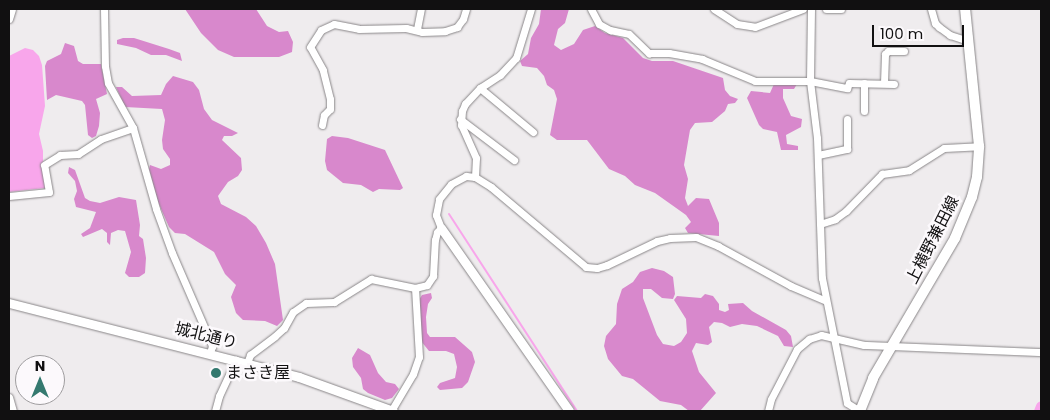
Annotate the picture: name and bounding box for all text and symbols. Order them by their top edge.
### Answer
scale bar [875,15,968,47]
text: 100 m [880,23,923,44]
street label: 上横野兼田線 [903,193,963,287]
street label: 城北通り [173,319,239,353]
north arrow [15,355,65,405]
text: N [35,356,45,376]
place label: まさき屋 [226,363,290,383]
marker: まさき屋 [210,367,222,379]

